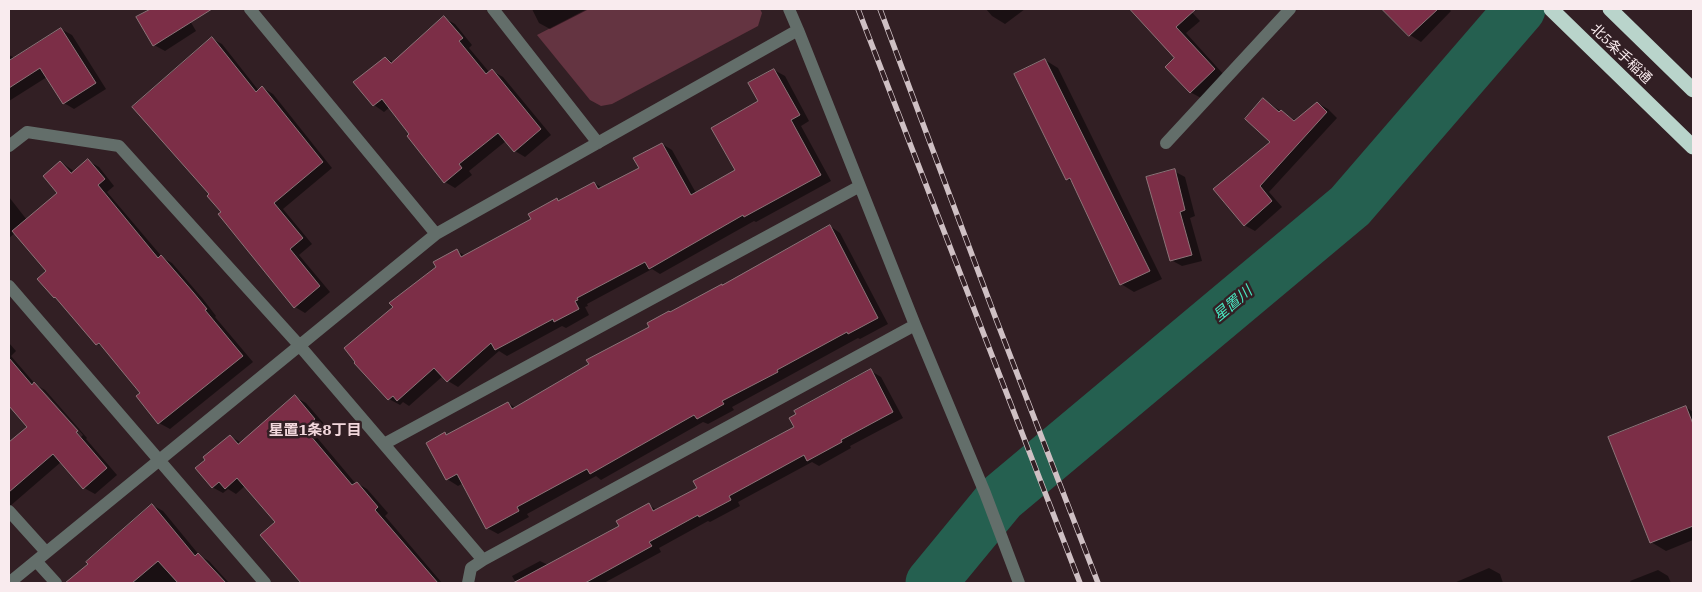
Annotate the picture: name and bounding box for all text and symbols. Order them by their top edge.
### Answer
street label: 北5条手稲通 [1587,21,1655,87]
water label: 星置川 [1210,283,1256,325]
district label: 星置1条8丁目 [269,422,361,440]

